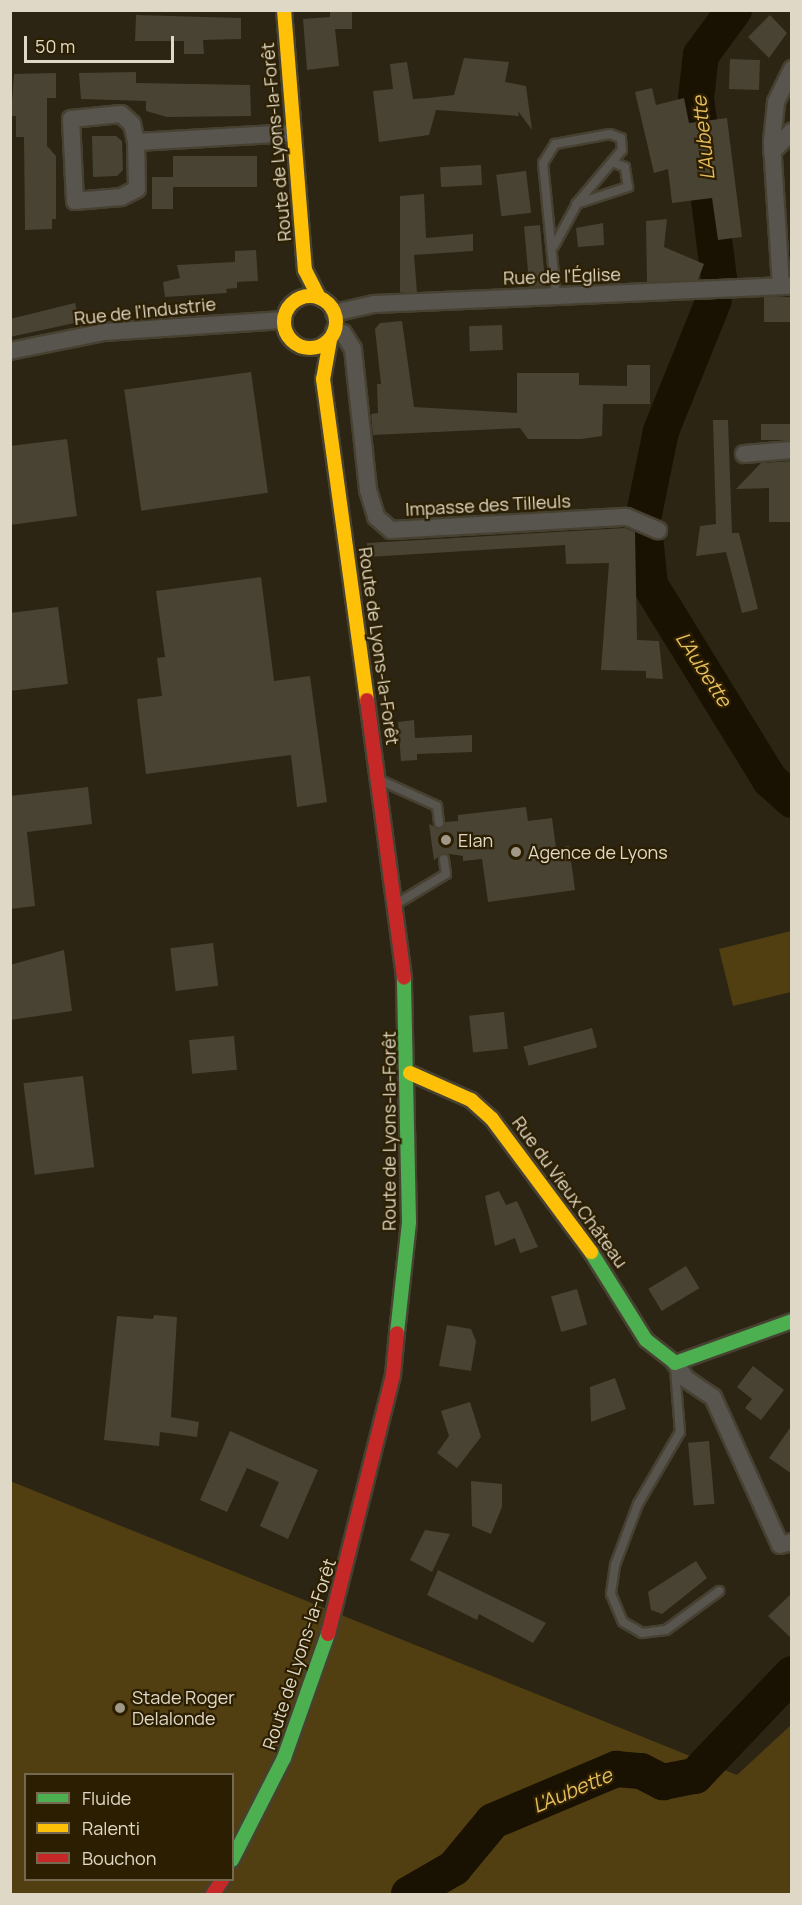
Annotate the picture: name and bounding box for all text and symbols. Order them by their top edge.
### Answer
scale bar [27,24,177,62]
text: 50 m [35,34,75,58]
street label: Route de Lyons-la-Forêt [257,42,295,242]
water label: L'Aubette [687,95,719,181]
street label: Rue de l'Église [503,263,621,289]
street label: Rue de l'Industrie [73,293,217,329]
street label: Impasse des Tilleuls [405,490,571,520]
street label: Route de Lyons-la-Forêt [354,546,404,746]
water label: L'Aubette [671,627,737,711]
place label: Elan [458,829,493,851]
marker: Elan [439,833,453,847]
place label: Agence de Lyons [528,841,668,863]
marker: Agence de Lyons [509,845,523,859]
street label: Route de Lyons-la-Forêt [378,1031,400,1231]
street label: Rue du Vieux Château [508,1112,632,1272]
street label: Route de Lyons-la-Forêt [258,1556,340,1752]
place label: Stade Roger Delalonde [132,1687,235,1730]
marker: Stade Roger Delalonde [113,1701,127,1715]
water label: L'Aubette [529,1762,615,1818]
legend [24,1773,234,1881]
text: Fluide [82,1786,131,1810]
text: Ralenti [82,1816,140,1840]
text: Bouchon [82,1846,156,1870]

